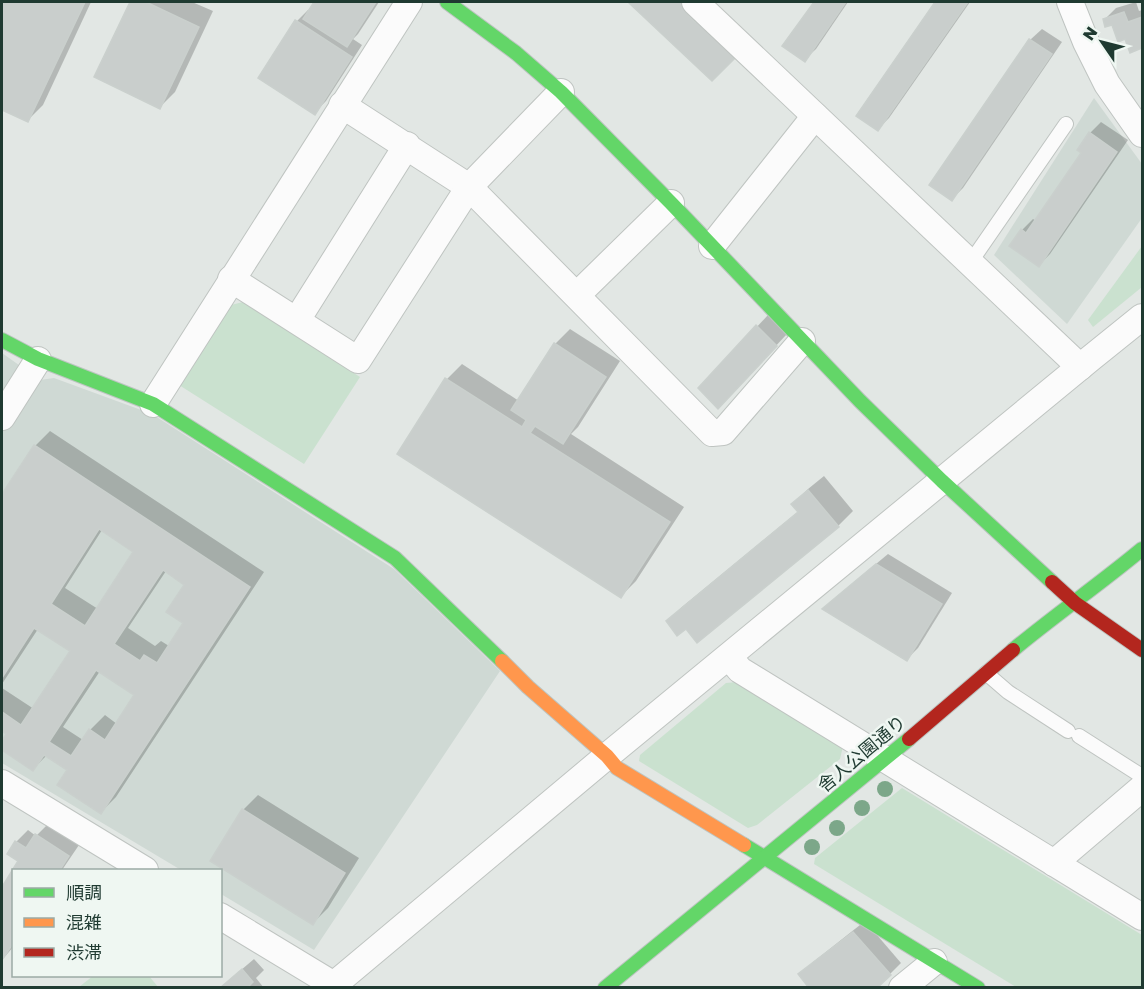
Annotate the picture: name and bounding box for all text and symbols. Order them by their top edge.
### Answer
north arrow [1072,12,1132,72]
text: N [1078,23,1101,44]
street label: 舎人公園通り [813,710,910,796]
legend [12,869,222,977]
text: 順調 [66,881,102,903]
text: 混雑 [66,911,102,933]
text: 渋滞 [66,941,102,963]

